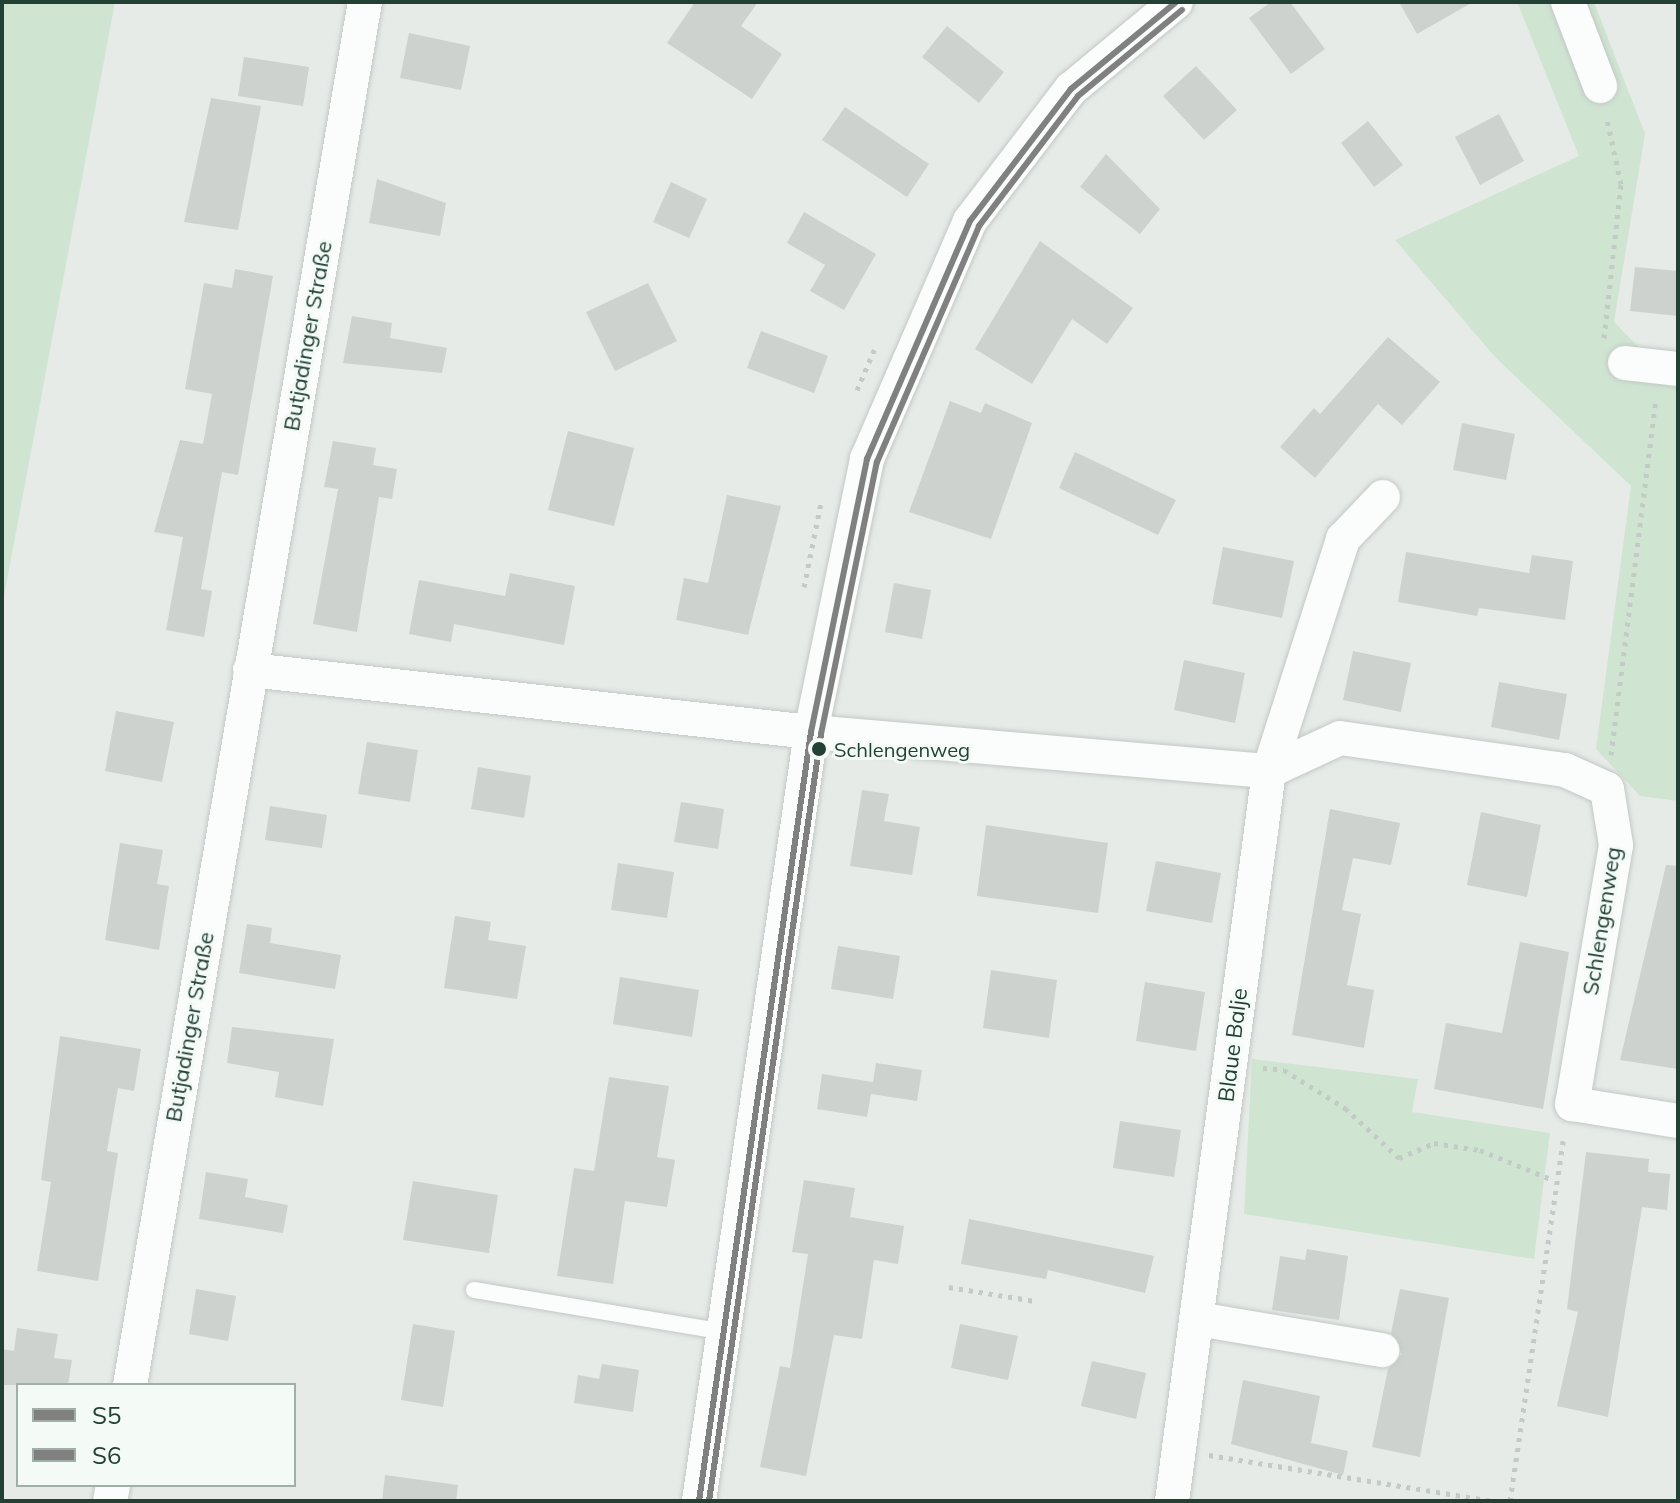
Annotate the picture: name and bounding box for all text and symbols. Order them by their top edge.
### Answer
street label: Butjadinger Straße [278,239,338,433]
place label: Schlengenweg [834,737,970,761]
marker: Schlengenweg [811,741,827,757]
street label: Schlengenweg [1577,845,1627,997]
street label: Butjadinger Straße [160,930,220,1124]
street label: Blaue Balje [1213,987,1253,1103]
legend [16,1383,296,1487]
text: S5 [92,1400,121,1430]
text: S6 [92,1440,121,1470]

